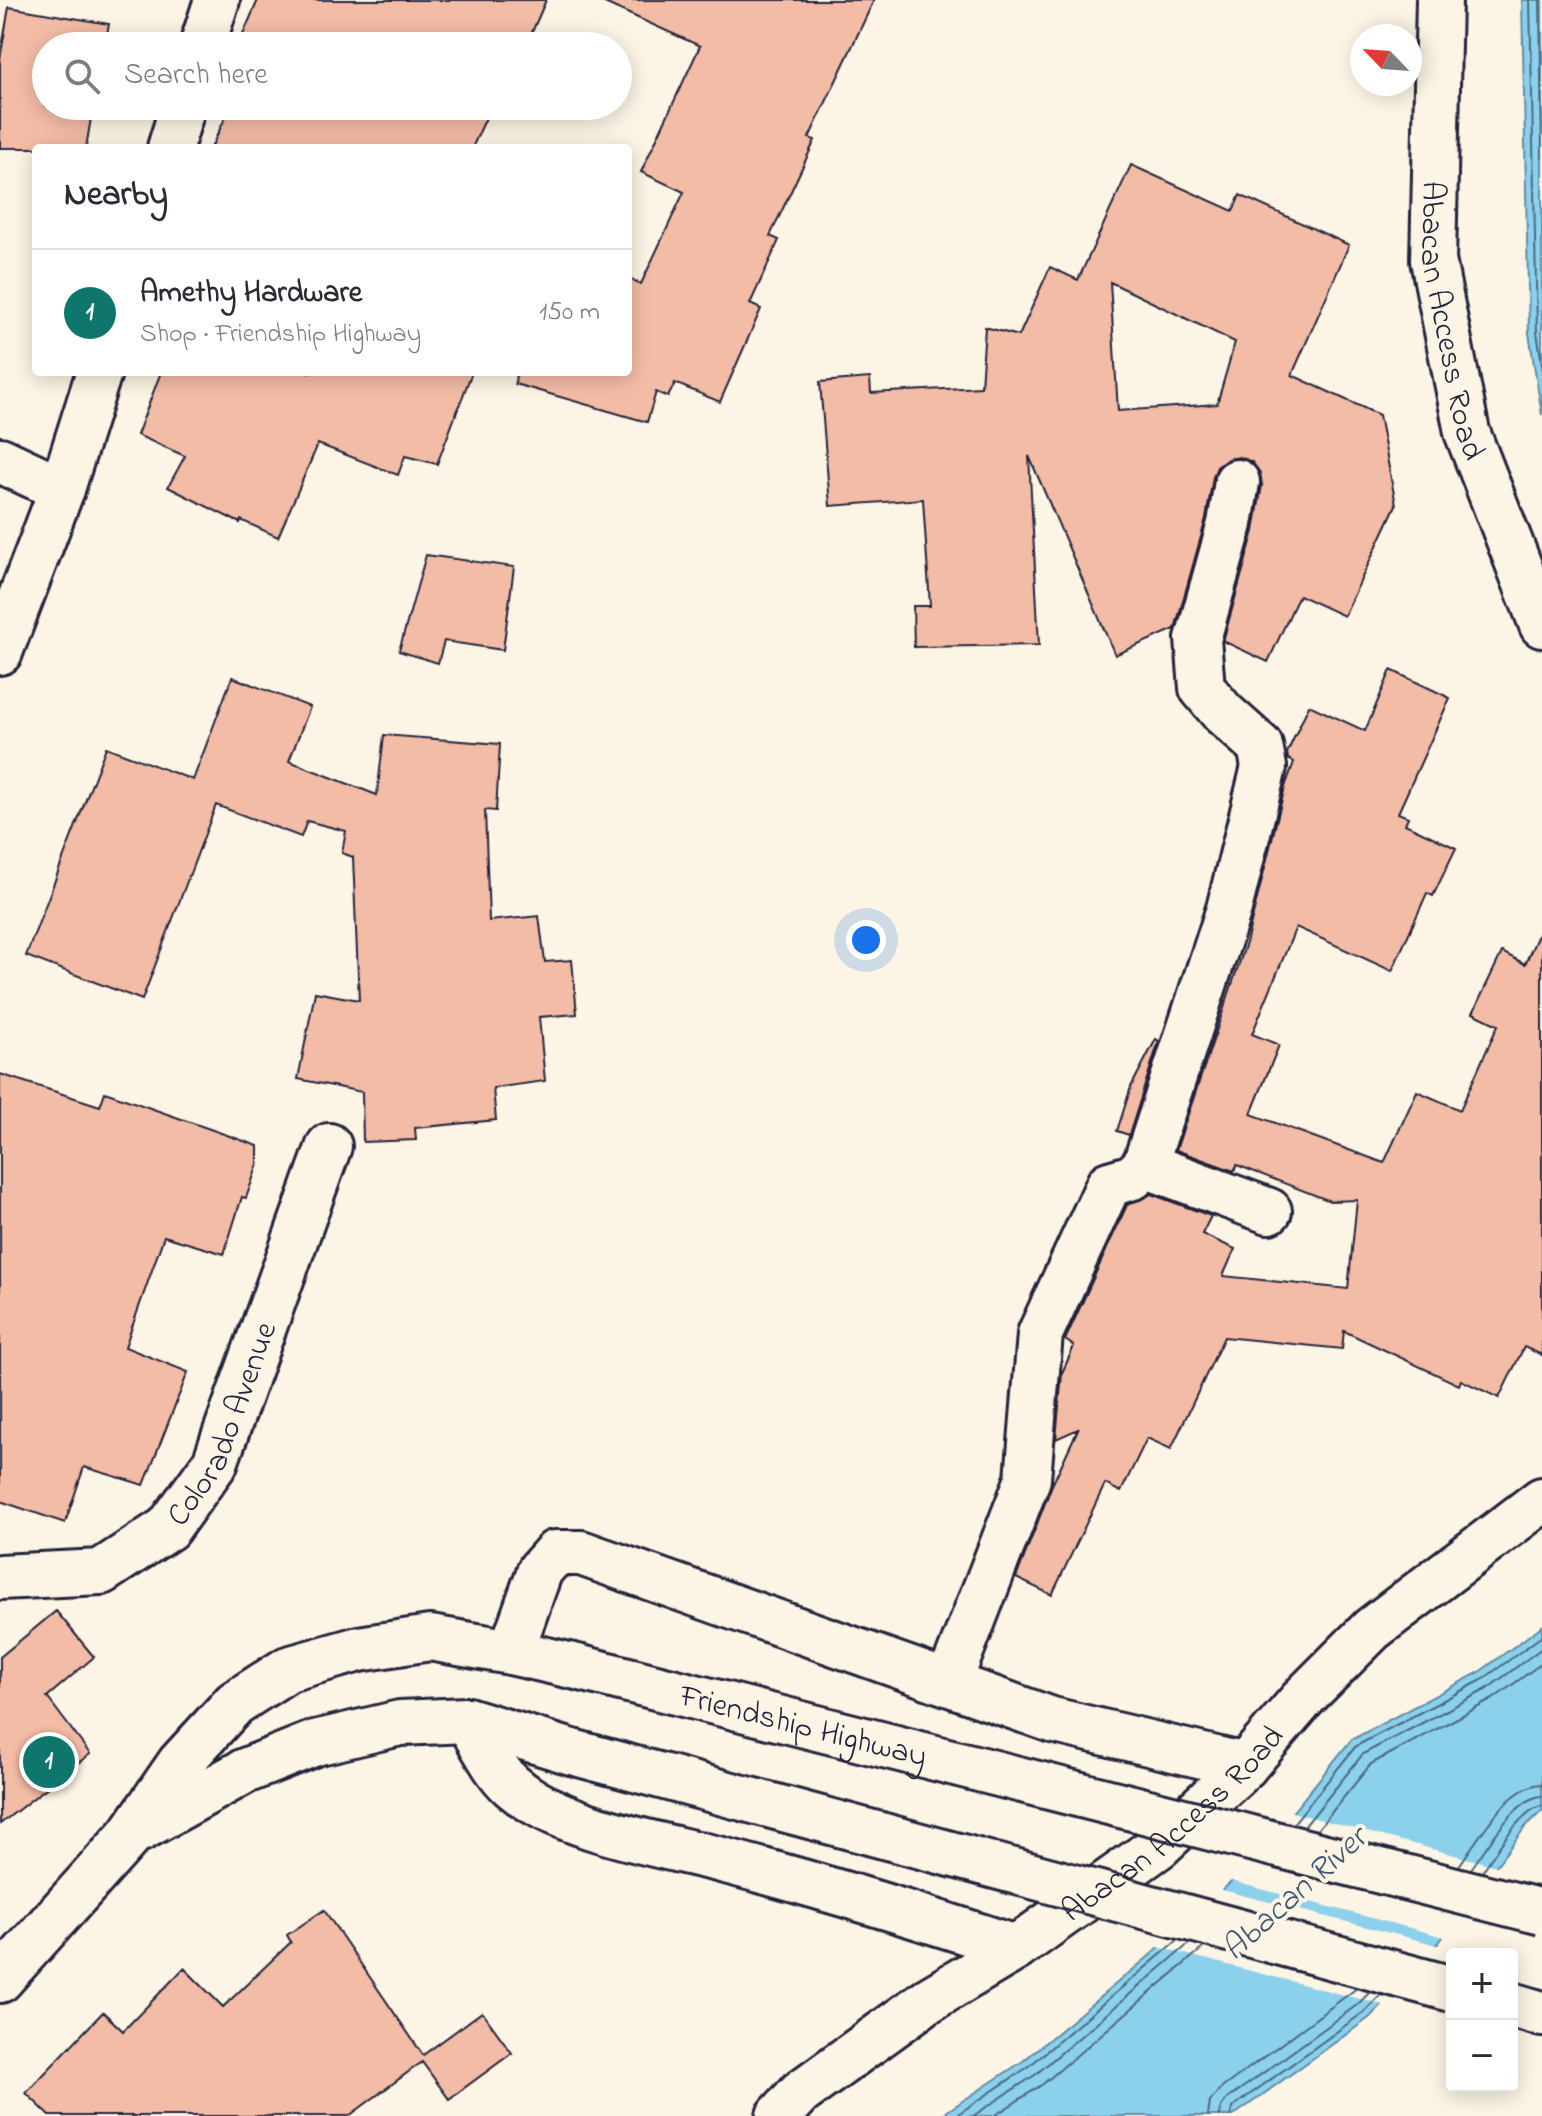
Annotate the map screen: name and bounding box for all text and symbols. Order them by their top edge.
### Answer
north arrow [1350,24,1422,96]
search box [32,32,632,120]
icon: search [60,54,104,98]
text: Search here [124,54,268,98]
text: Nearby [64,171,168,221]
street label: Abacan Access Road [1406,180,1496,467]
text: Amethy Hardware [140,272,362,316]
text: 1 [86,294,94,332]
text: 150 m [539,294,600,332]
text: Shop · Friendship Highway [140,316,421,354]
your location [846,920,886,960]
street label: Colorado Avenue [157,1315,291,1537]
street label: Friendship Highway [673,1674,932,1782]
street label: Abacan Access Road [1053,1716,1297,1935]
pin: 1 [23,1732,75,1792]
water label: Abacan River [1212,1813,1383,1974]
map controls [1446,1948,1518,2092]
button: + [1446,1948,1518,2020]
button: − [1446,2020,1518,2092]

